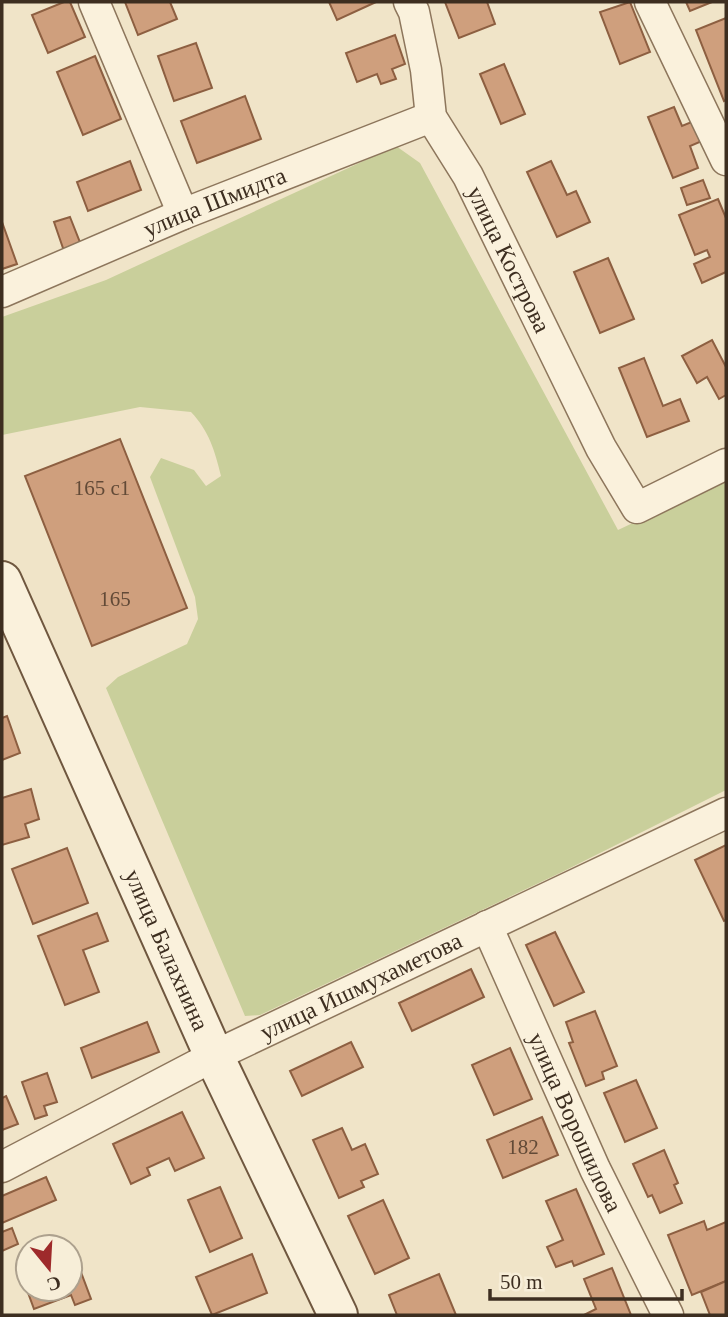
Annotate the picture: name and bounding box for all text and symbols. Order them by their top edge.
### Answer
street label: улица Шмидта [140,162,290,242]
street label: улица Кострова [462,182,556,337]
house number: 165 с1 [74,476,130,500]
house number: 165 [99,587,131,611]
street label: улица Балахнина [119,865,214,1035]
street label: улица Ишмухаметова [256,927,466,1045]
street label: улица Ворошилова [523,1028,627,1216]
house number: 182 [507,1135,539,1159]
north arrow [14,1233,84,1303]
scale bar [490,1258,682,1302]
text: 50 m [500,1270,543,1294]
text: С [44,1272,64,1296]

